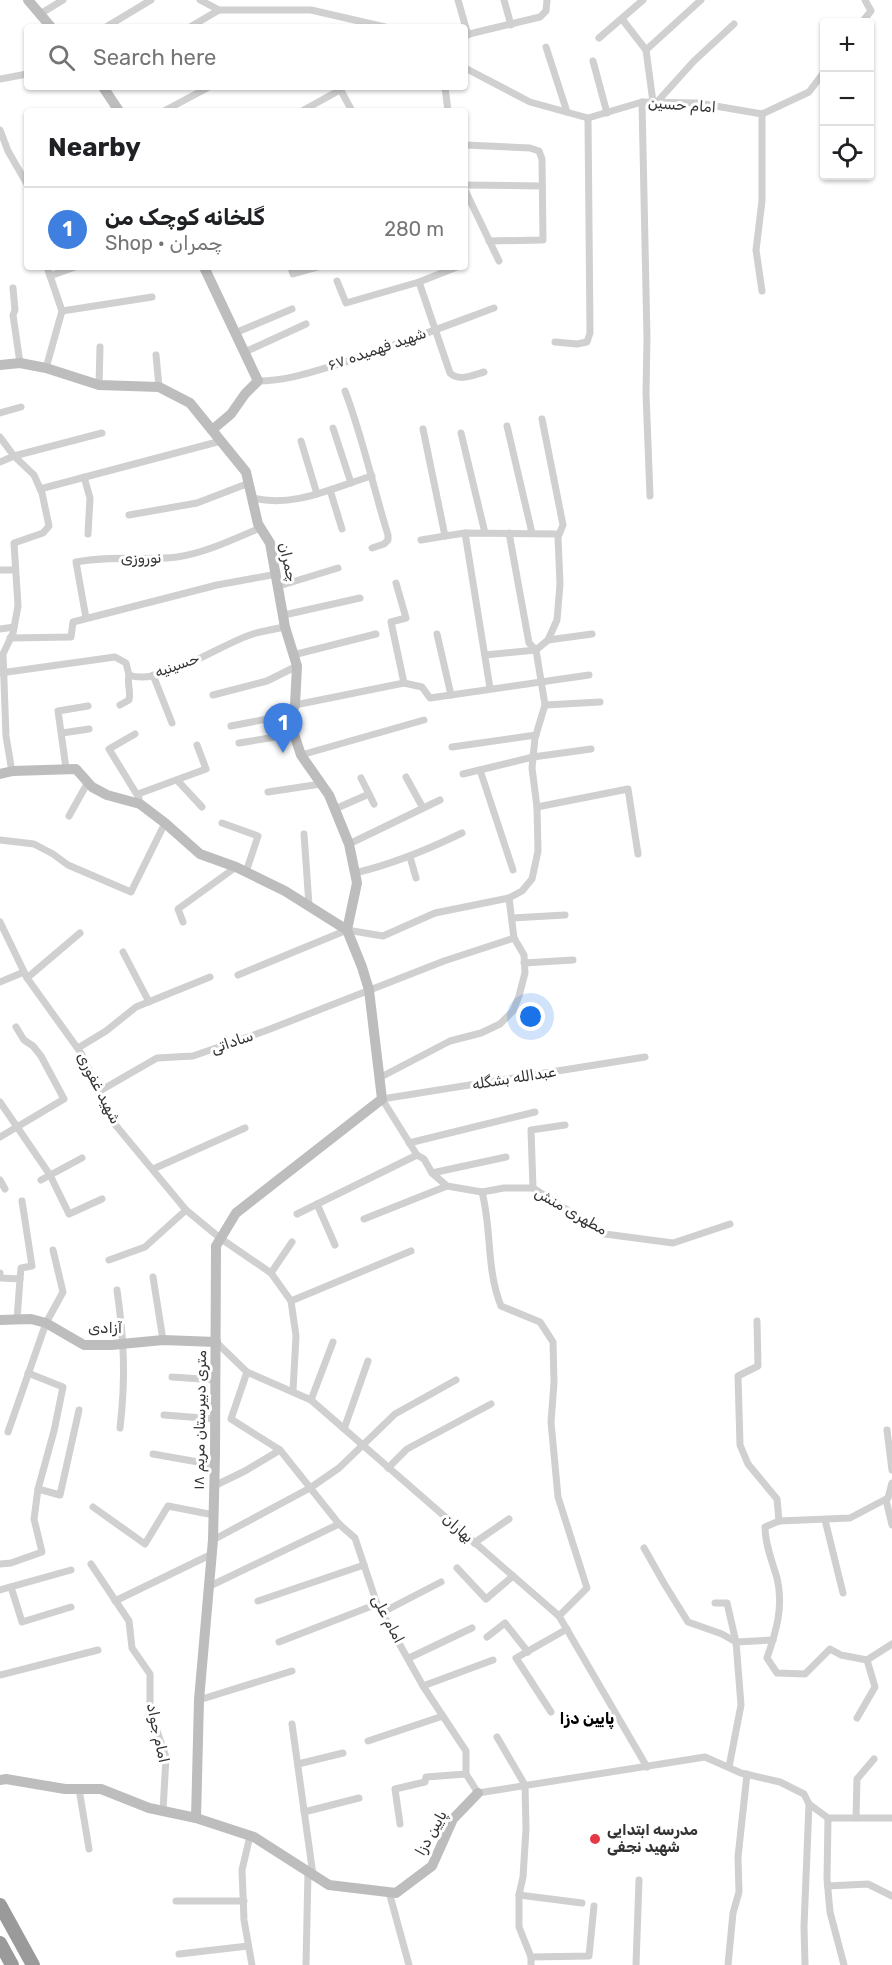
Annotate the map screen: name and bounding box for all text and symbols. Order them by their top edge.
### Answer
map controls [820,18,874,180]
button: + [820,18,874,72]
search box [24,24,468,90]
icon: search [45,41,78,74]
text: Search here [93,44,216,71]
button: − [820,72,874,126]
street label: امام حسین [647,94,717,117]
button: locate [820,126,874,180]
text: Nearby [48,132,141,163]
text: گلخانه کوچک من [105,204,265,231]
text: 1 [63,217,72,241]
text: 280 m [384,217,444,241]
text: Shop · چمران [105,231,223,255]
street label: شهید فهمیده ۶۷ [325,324,429,374]
street label: چمران [275,541,301,583]
street label: نوروزی [120,549,162,568]
street label: حسینیه [152,649,202,681]
pin: 1 [264,704,302,753]
your location [516,1002,545,1031]
street label: ساداتی [208,1026,256,1058]
street label: شهید غفوری [73,1049,125,1127]
street label: عبدالله بشگله [471,1063,557,1093]
street label: مطهری منش [532,1183,610,1239]
street label: آزادی [88,1319,123,1337]
street label: ۱۸ متری دبیرستان مریم [190,1350,211,1490]
street label: بهاران [439,1510,477,1546]
street label: امام علی [367,1592,408,1647]
street label: امام جواد [142,1702,173,1764]
district label: پایین دزا [560,1709,614,1730]
street label: پایین دزا [411,1807,452,1859]
place label: مدرسه ابتدایی شهید نجفی [607,1821,698,1856]
marker: مدرسه ابتدایی شهید نجفی [588,1832,602,1846]

